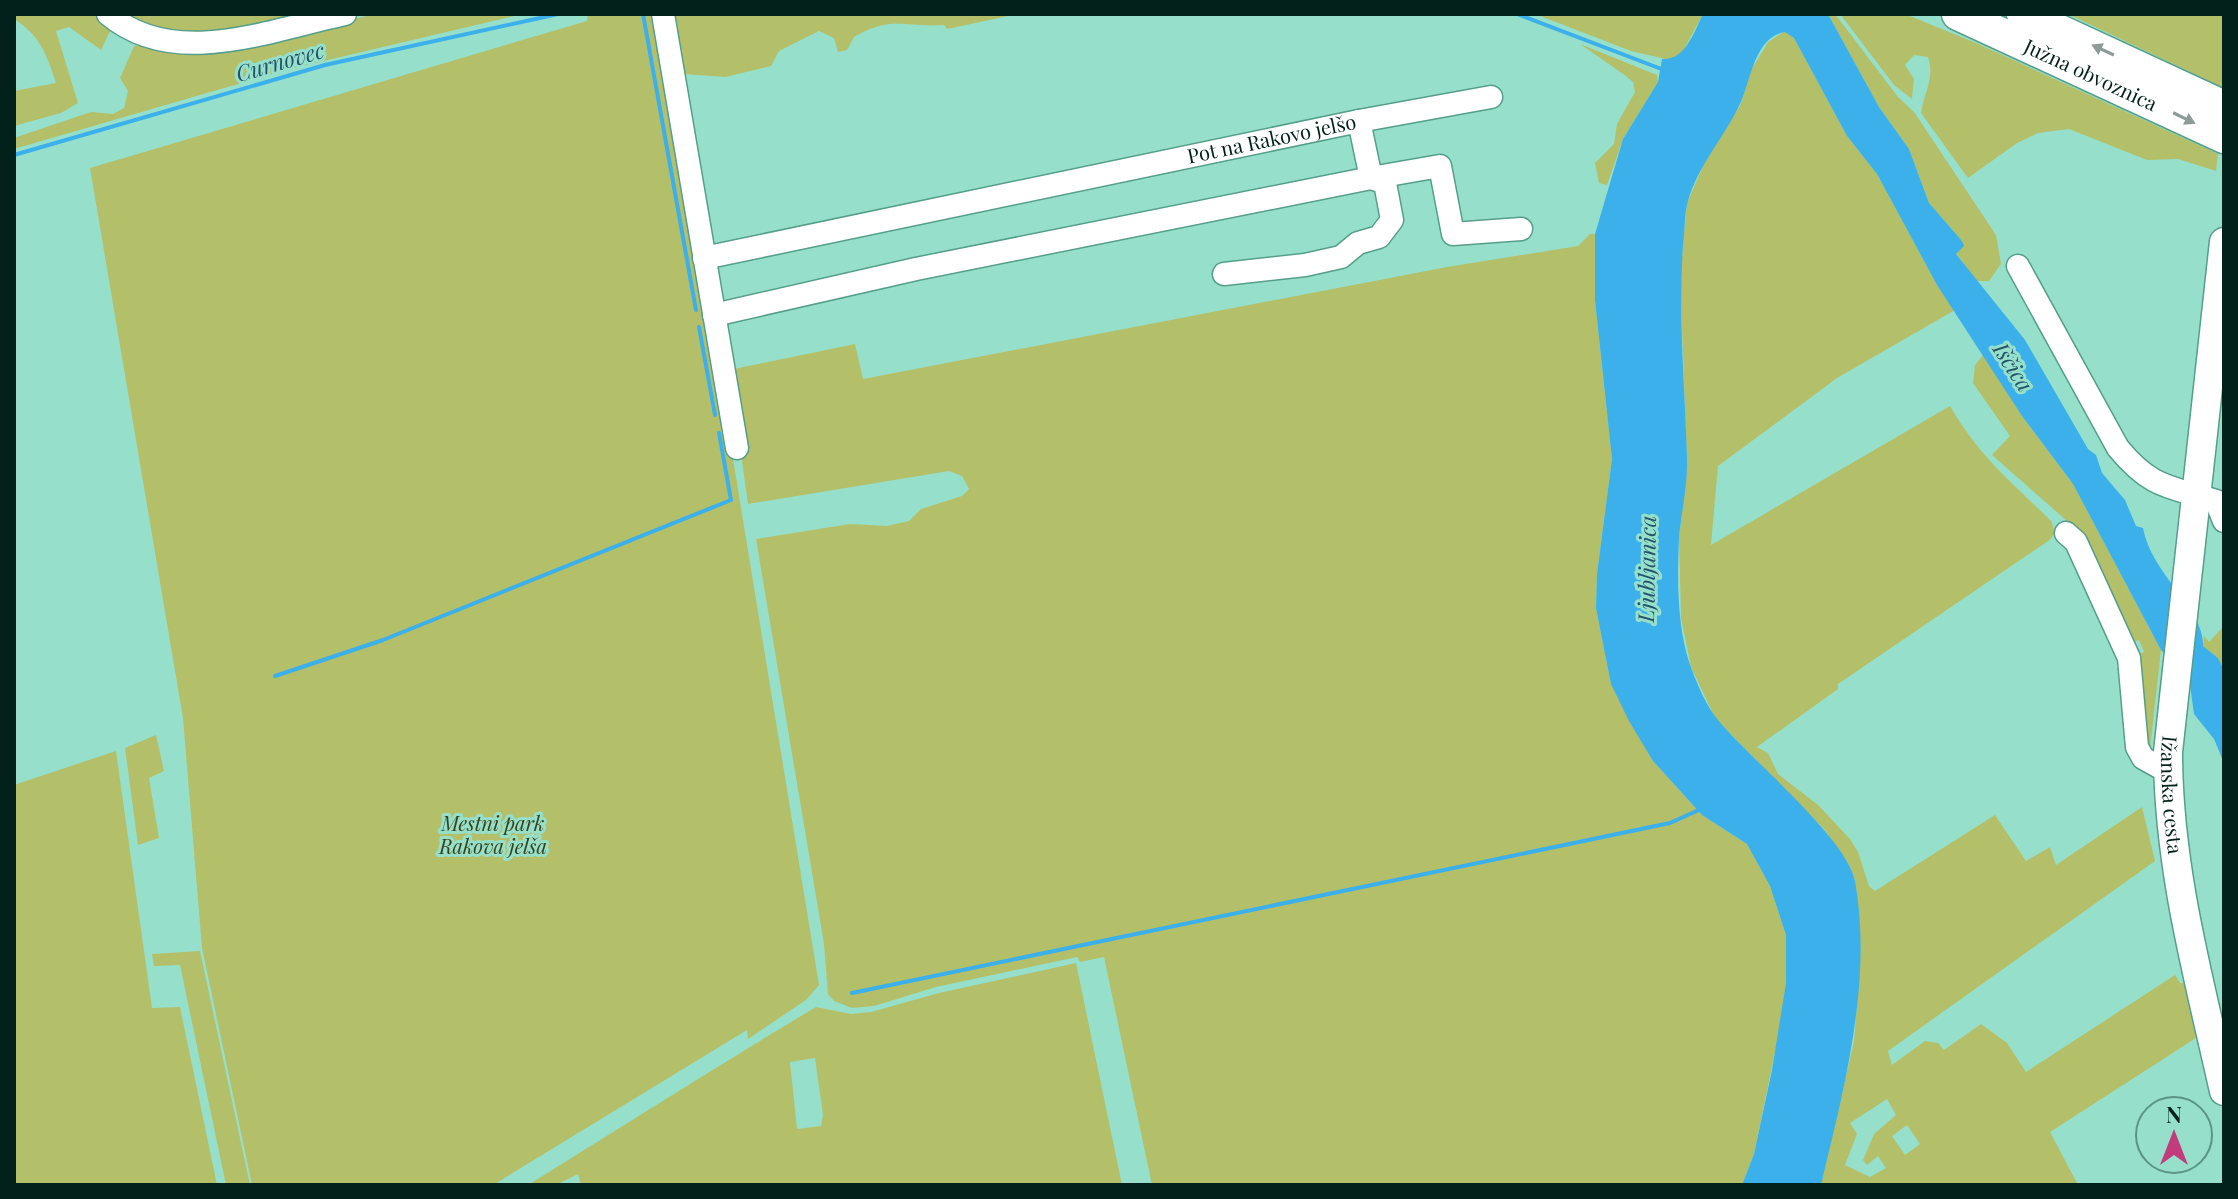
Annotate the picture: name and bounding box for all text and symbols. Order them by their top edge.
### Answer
street label: Južna obvoznica [2019,31,2162,116]
water label: Curnovec [232,34,328,88]
one-way arrow [2091,43,2115,57]
street label: Pot na Rakovo jelšo [1185,107,1358,169]
one-way arrow [2173,111,2196,125]
water label: Iščica [1986,335,2041,397]
water label: Ljubljanica [1630,515,1662,624]
street label: Ižanska cesta [2156,734,2190,855]
park label: Mestni park Rakova jelša [438,809,547,859]
north arrow [2134,1095,2214,1175]
text: N [2166,1099,2182,1129]

